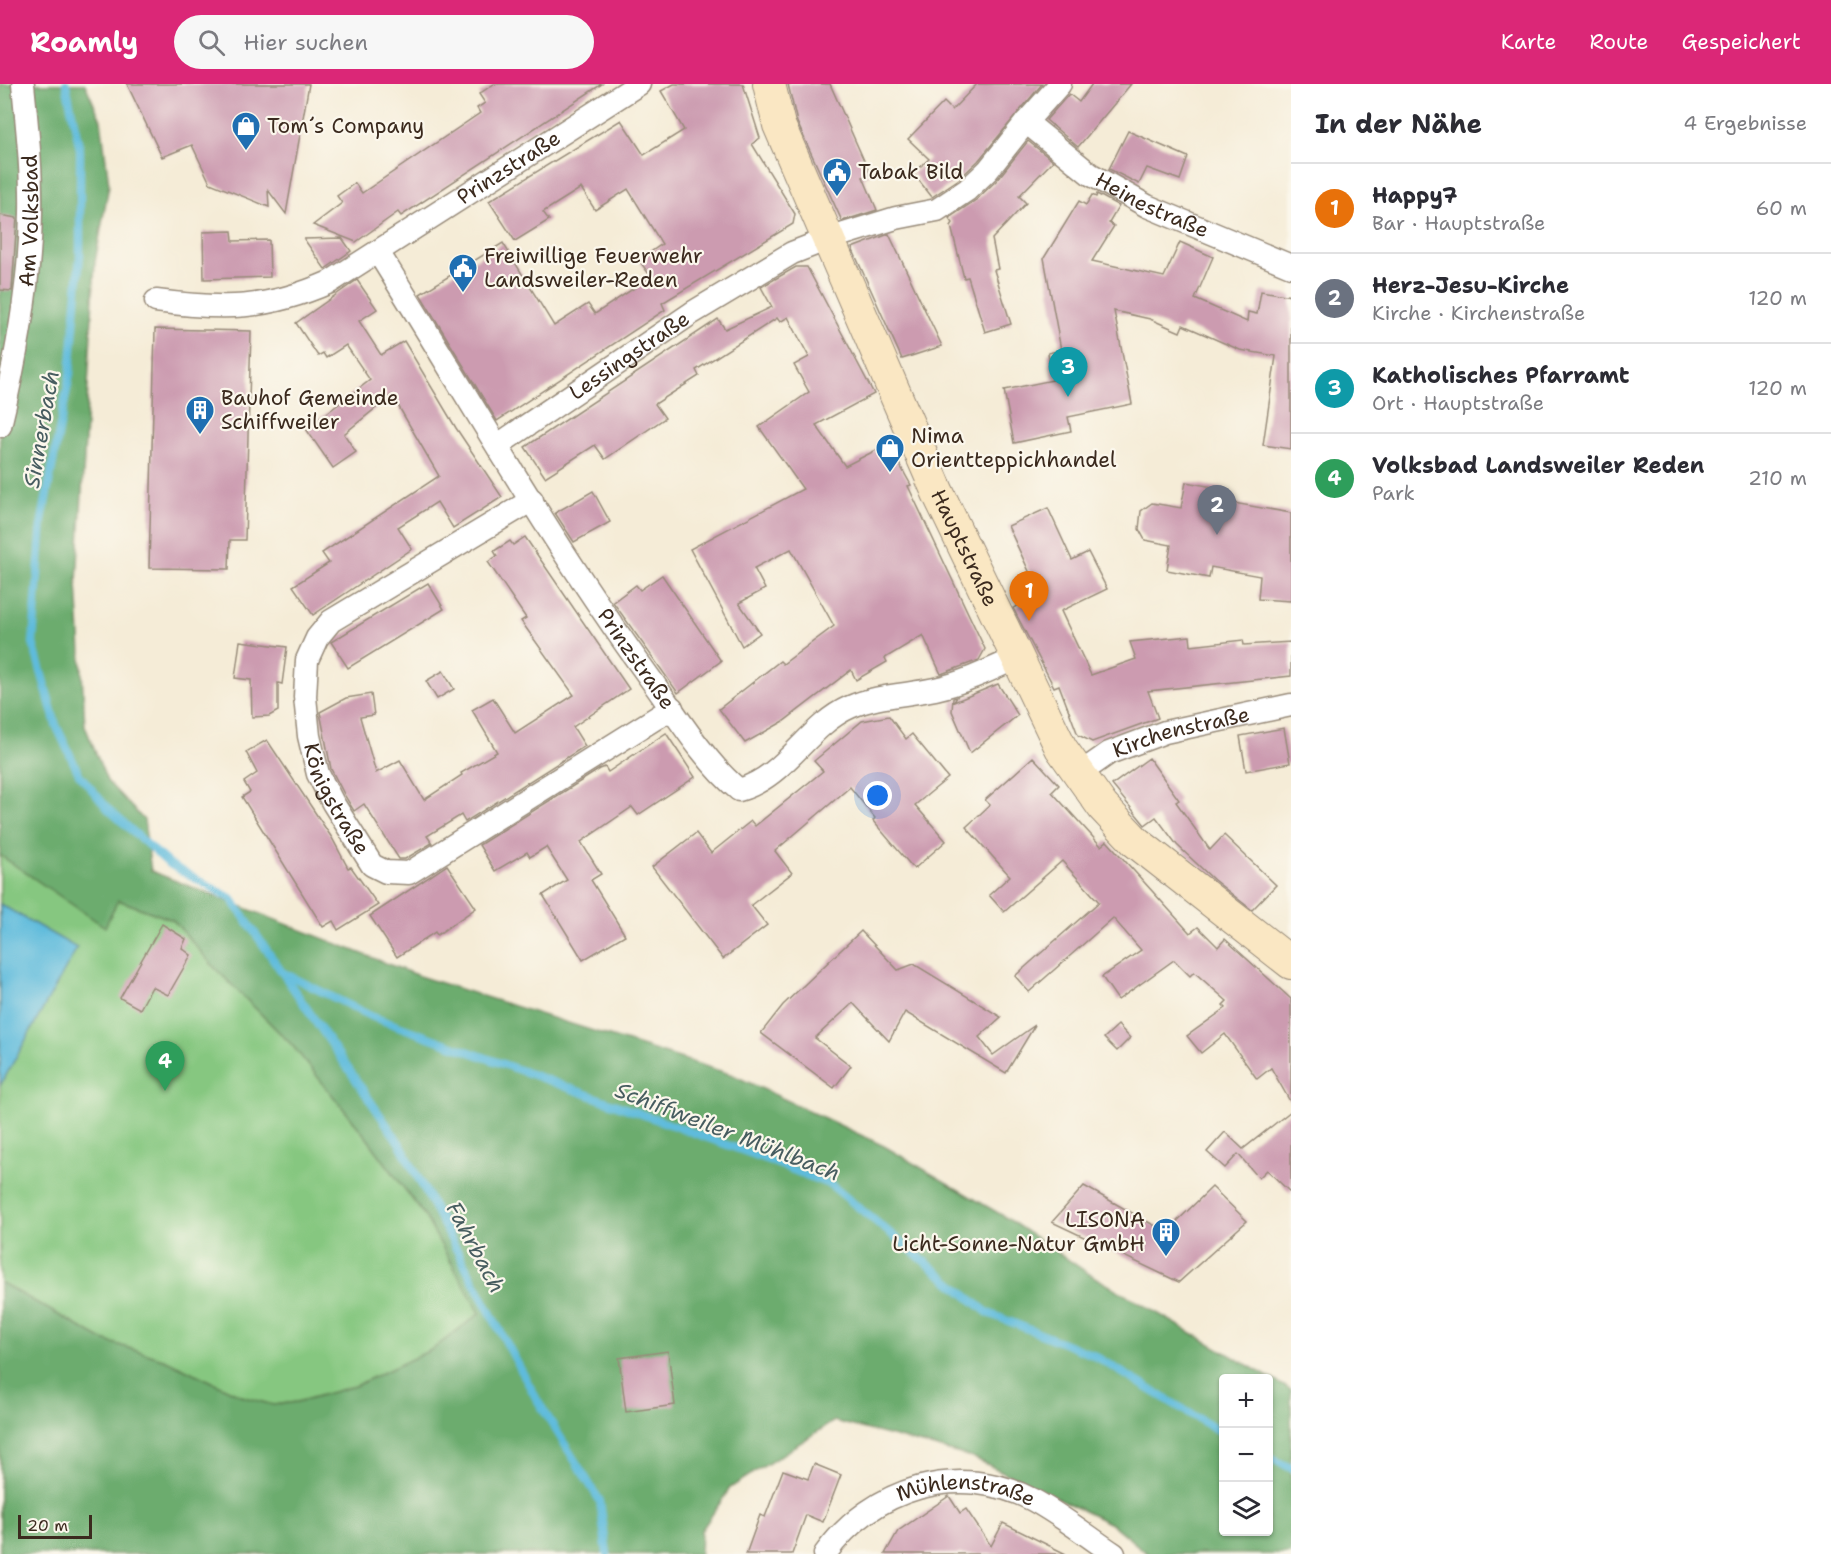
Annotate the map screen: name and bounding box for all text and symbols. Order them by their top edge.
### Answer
search box [174,15,594,69]
text: Roamly [30,23,138,61]
icon: search [195,26,228,59]
text: Hier suchen [243,28,368,57]
text: Karte [1501,28,1556,56]
text: Route [1589,28,1648,56]
text: Gespeichert [1681,28,1801,56]
text: In der Nähe [1315,106,1482,141]
shop icon: Tom´s Company [230,110,262,152]
text: 4 Ergebnisse [1683,110,1807,136]
place label: Tom´s Company [267,112,424,140]
street label: Prinzstraße [452,124,566,211]
street label: Am Volksbad [12,154,45,288]
public building icon: Tabak Bild [821,156,853,198]
place label: Tabak Bild [858,158,964,186]
street label: Heinestraße [1090,166,1213,244]
text: Happy7 [1372,181,1457,210]
text: 1 [1330,195,1339,221]
text: 60 m [1755,195,1807,221]
text: Bar · Hauptstraße [1372,210,1545,236]
place label: Freiwillige Feuerwehr Landsweiler-Reden [484,242,703,294]
public building icon: Freiwillige Feuerwehr Landsweiler-Reden [447,252,479,294]
text: Herz-Jesu-Kirche [1372,271,1569,300]
text: 2 [1328,285,1342,311]
text: 120 m [1748,285,1807,311]
text: Kirche · Kirchenstraße [1372,300,1585,326]
street label: Lessingstraße [564,305,695,406]
pin: 3 [1048,348,1088,397]
text: Katholisches Pfarramt [1372,361,1630,390]
water label: Sinnerbach [17,368,66,490]
text: 3 [1328,375,1342,401]
text: 120 m [1748,375,1807,401]
place label: Bauhof Gemeinde Schiffweiler [221,384,399,436]
text: Ort · Hauptstraße [1372,390,1544,416]
building icon: Bauhof Gemeinde Schiffweiler [184,394,216,436]
place label: Nima Orientteppichhandel [911,422,1117,474]
shop icon: Nima Orientteppichhandel [874,432,906,474]
text: Volksbad Landsweiler Reden [1372,451,1704,480]
text: 4 [1328,465,1342,491]
text: 210 m [1748,465,1807,491]
text: Park [1372,480,1415,506]
street label: Hauptstraße [924,485,1005,611]
pin: 2 [1198,486,1236,535]
pin: 1 [1010,572,1048,621]
street label: Prinzstraße [591,603,682,715]
street label: Kirchenstraße [1109,700,1252,764]
street label: Königstraße [297,740,376,860]
your location [863,781,892,810]
pin: 4 [146,1042,184,1091]
water label: Schiffweiler Mühlbach [611,1075,844,1188]
water label: Fahrbach [439,1196,512,1298]
place label: LISONA Licht-Sonne-Natur GmbH [892,1206,1145,1258]
building icon: LISONA Licht-Sonne-Natur GmbH [1150,1216,1182,1258]
map controls [1219,1374,1273,1536]
button: + [1219,1374,1273,1428]
button: − [1219,1428,1273,1482]
street label: Mühlenstraße [892,1468,1040,1513]
button: layers [1219,1482,1273,1536]
scale bar [18,1512,92,1540]
text: 20 m [27,1515,68,1536]

